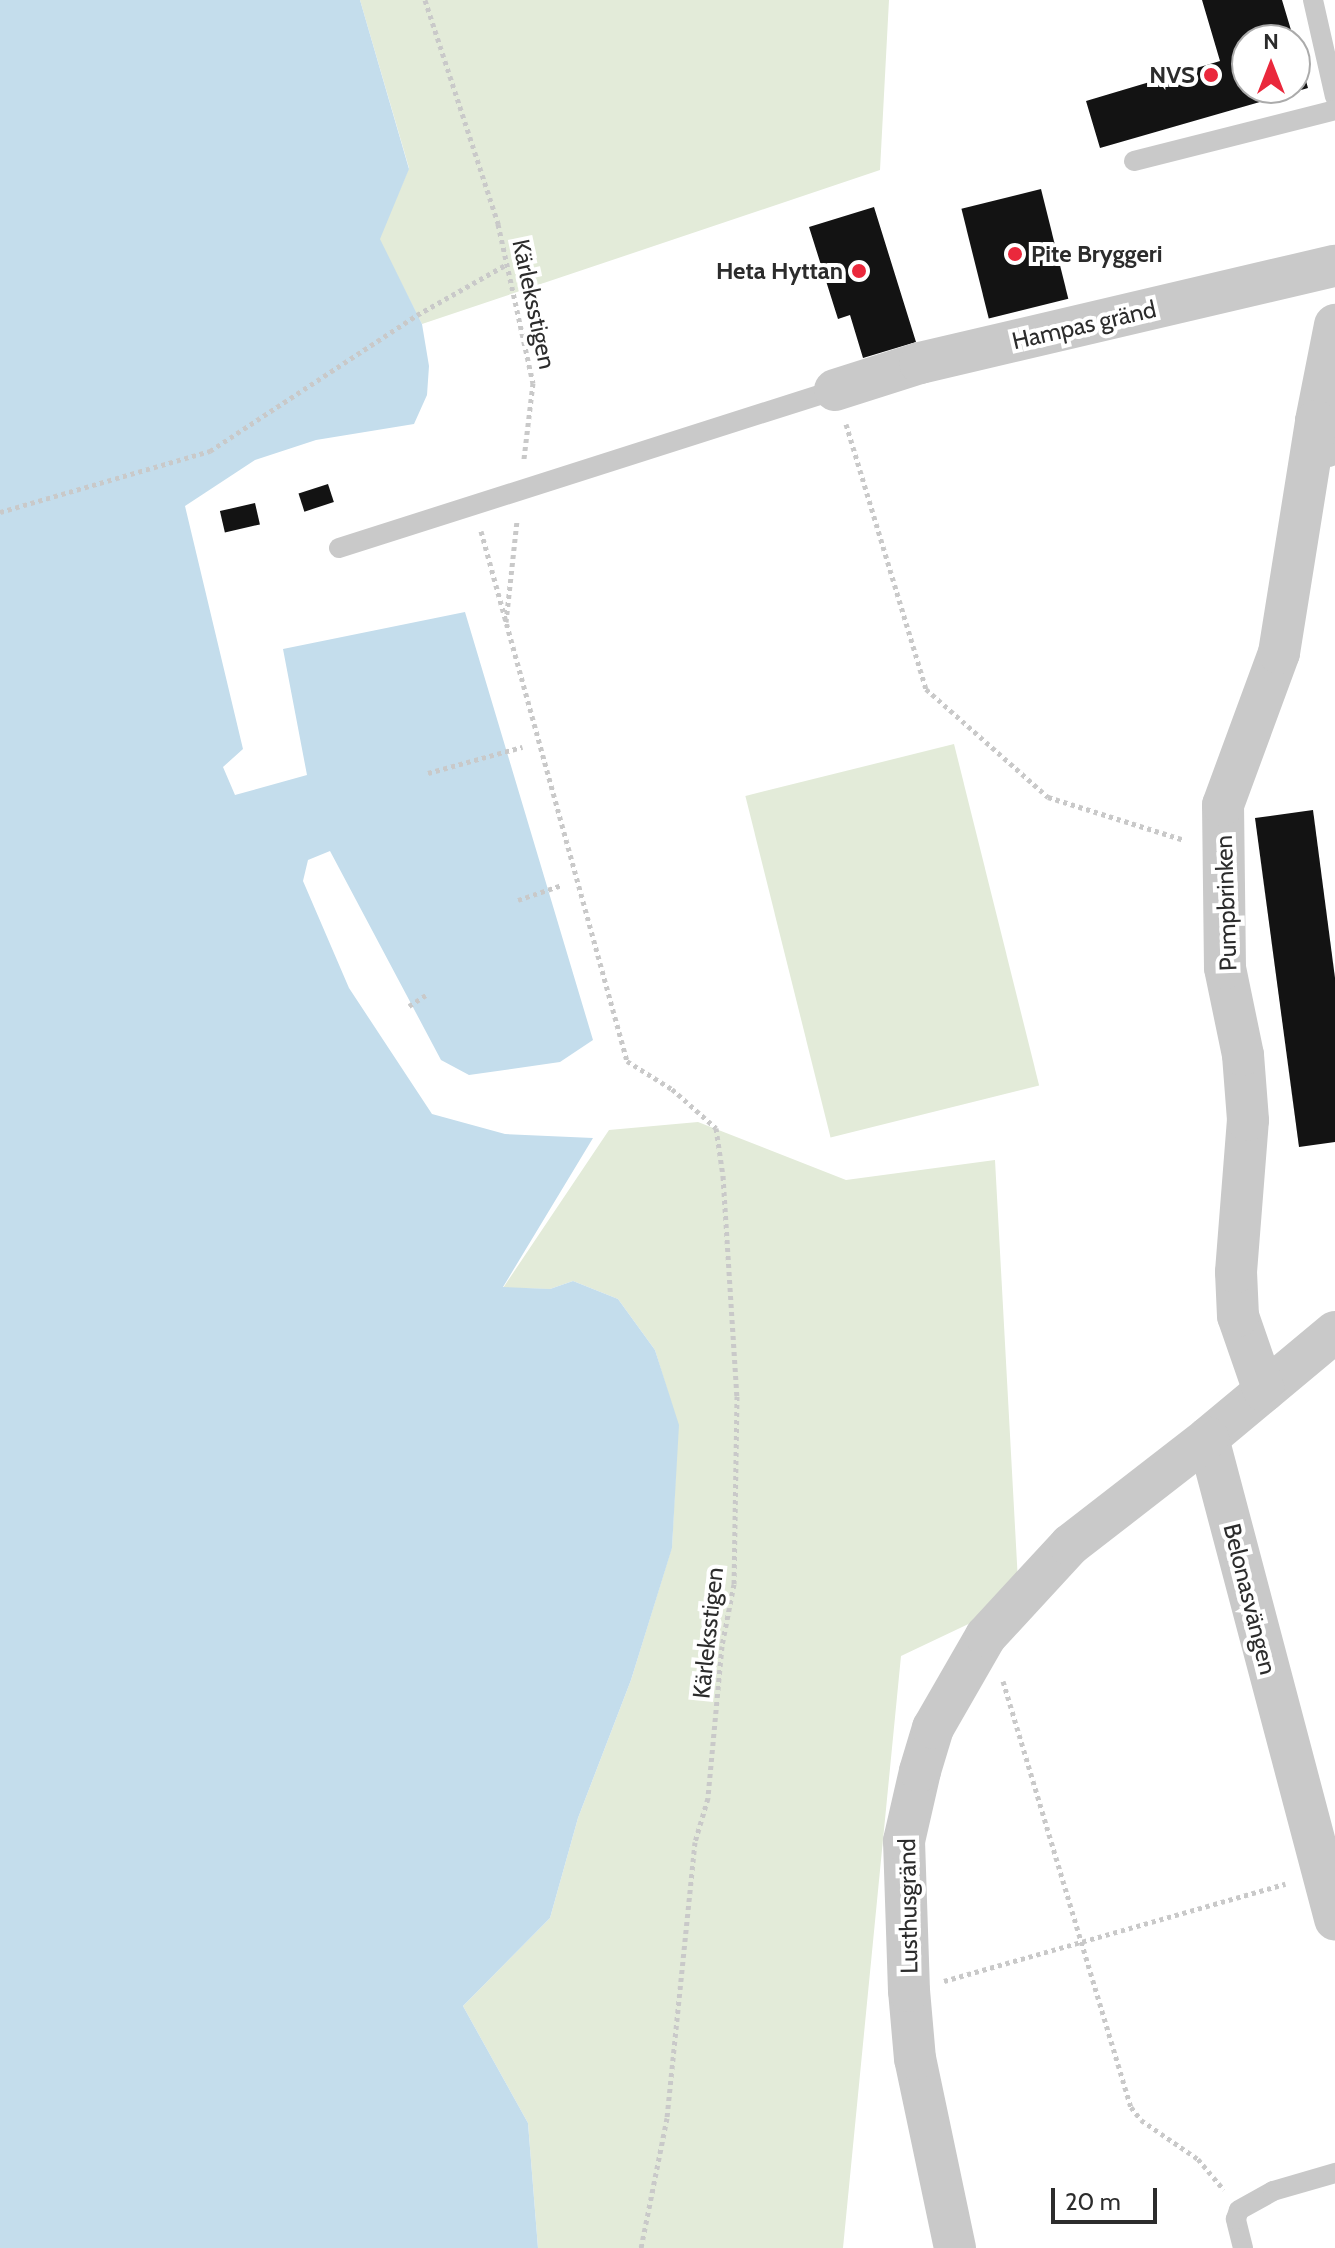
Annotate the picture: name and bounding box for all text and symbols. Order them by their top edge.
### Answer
north arrow [1231,24,1311,104]
text: N [1263,28,1279,55]
place label: NVS [1149,61,1195,89]
marker: NVS [1202,66,1220,84]
street label: Kärleksstigen [506,236,562,372]
place label: Pite Bryggeri [1031,240,1162,268]
marker: Pite Bryggeri [1006,245,1024,263]
place label: Heta Hyttan [716,257,843,285]
marker: Heta Hyttan [850,262,868,280]
street label: Hampas gränd [1009,294,1159,356]
street label: Pumpbrinken [1209,835,1243,971]
street label: Belonasvängen [1217,1521,1283,1677]
street label: Kärleksstigen [687,1566,729,1700]
street label: Lusthusgränd [892,1838,924,1974]
scale bar [1055,2172,1161,2222]
text: 20 m [1065,2187,1121,2216]

